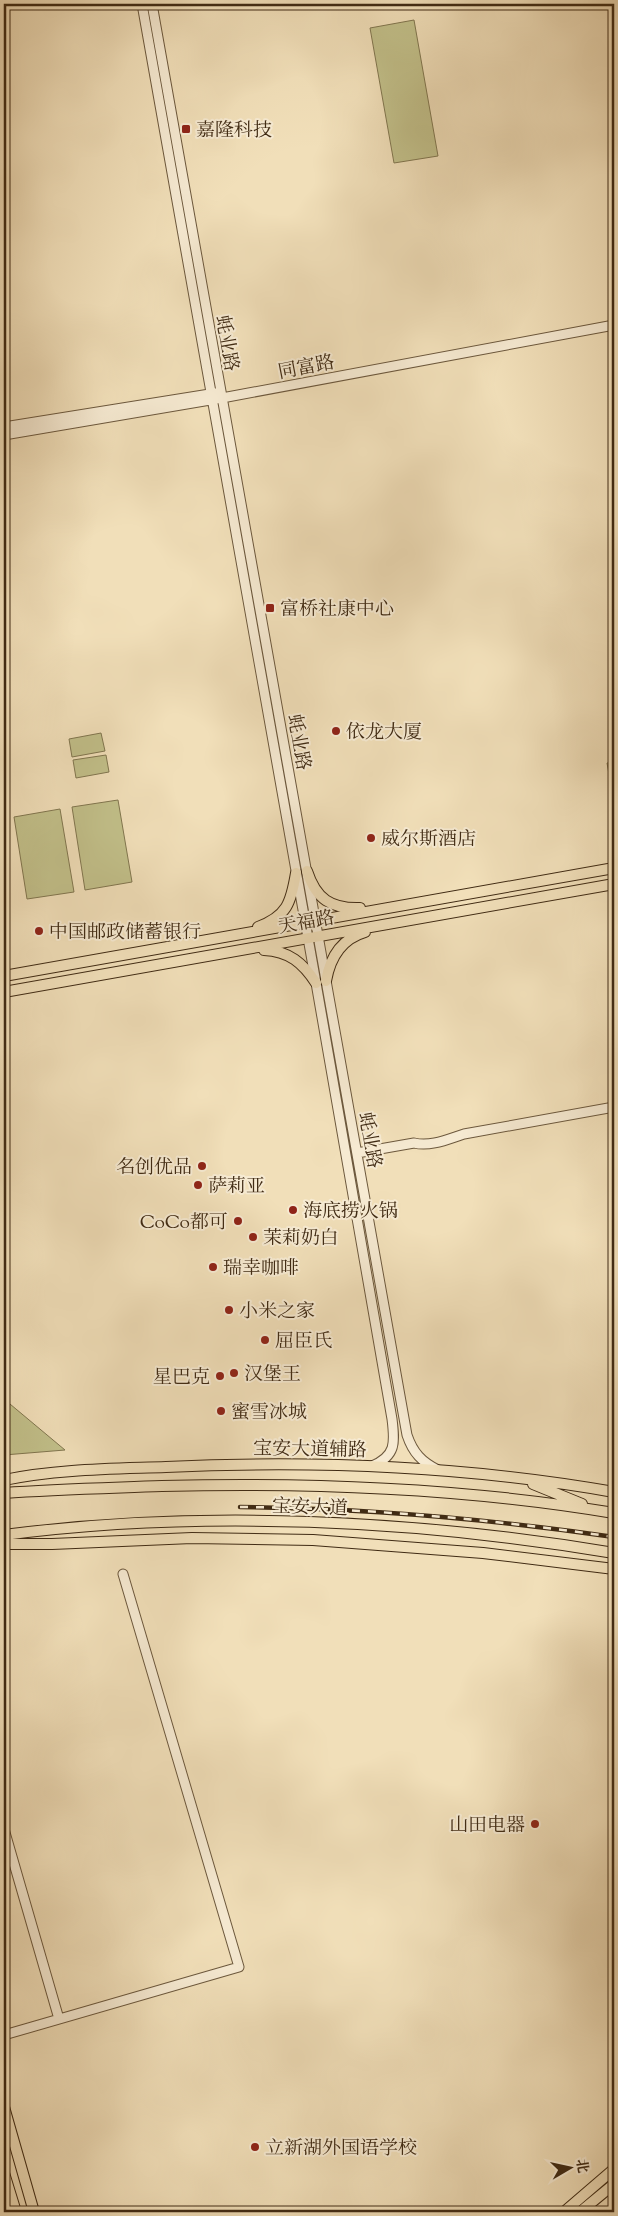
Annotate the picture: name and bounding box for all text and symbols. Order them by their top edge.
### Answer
place label: 嘉隆科技 [196,118,272,145]
marker: 嘉隆科技 [180,123,192,135]
street label: 蚝业路 [207,313,244,374]
street label: 同富路 [276,350,337,387]
place label: 富桥社康中心 [280,597,394,624]
marker: 富桥社康中心 [264,602,276,614]
street label: 蚝业路 [279,712,316,773]
place label: 依龙大厦 [346,720,422,747]
marker: 依龙大厦 [330,725,342,737]
place label: 威尔斯酒店 [381,827,476,854]
marker: 威尔斯酒店 [365,832,377,844]
street label: 天福路 [276,905,337,942]
place label: 中国邮政储蓄银行 [49,920,201,947]
marker: 中国邮政储蓄银行 [33,925,45,937]
street label: 蚝业路 [350,1110,387,1171]
place label: 名创优品 [116,1155,192,1182]
marker: 名创优品 [196,1160,208,1172]
place label: 萨莉亚 [208,1174,265,1201]
marker: 萨莉亚 [192,1179,204,1191]
place label: 海底捞火锅 [303,1199,398,1226]
marker: 海底捞火锅 [287,1204,299,1216]
place label: CoCo都可 [140,1210,228,1237]
marker: CoCo都可 [232,1215,244,1227]
place label: 茉莉奶白 [263,1226,339,1253]
marker: 茉莉奶白 [247,1231,259,1243]
place label: 瑞幸咖啡 [223,1256,299,1283]
marker: 瑞幸咖啡 [207,1261,219,1273]
place label: 小米之家 [239,1299,315,1326]
marker: 小米之家 [223,1304,235,1316]
place label: 屈臣氏 [275,1329,332,1356]
marker: 屈臣氏 [259,1334,271,1346]
place label: 汉堡王 [244,1362,301,1389]
place label: 星巴克 [153,1365,210,1392]
marker: 汉堡王 [228,1367,240,1379]
marker: 星巴克 [214,1370,226,1382]
place label: 蜜雪冰城 [231,1400,307,1427]
marker: 蜜雪冰城 [215,1405,227,1417]
street label: 宝安大道辅路 [253,1436,367,1465]
street label: 宝安大道 [271,1494,348,1523]
place label: 山田电器 [449,1813,525,1840]
marker: 山田电器 [529,1818,541,1830]
place label: 立新湖外国语学校 [265,2136,417,2163]
marker: 立新湖外国语学校 [249,2141,261,2153]
north arrow [546,2144,596,2194]
text: 北 [570,2158,592,2175]

